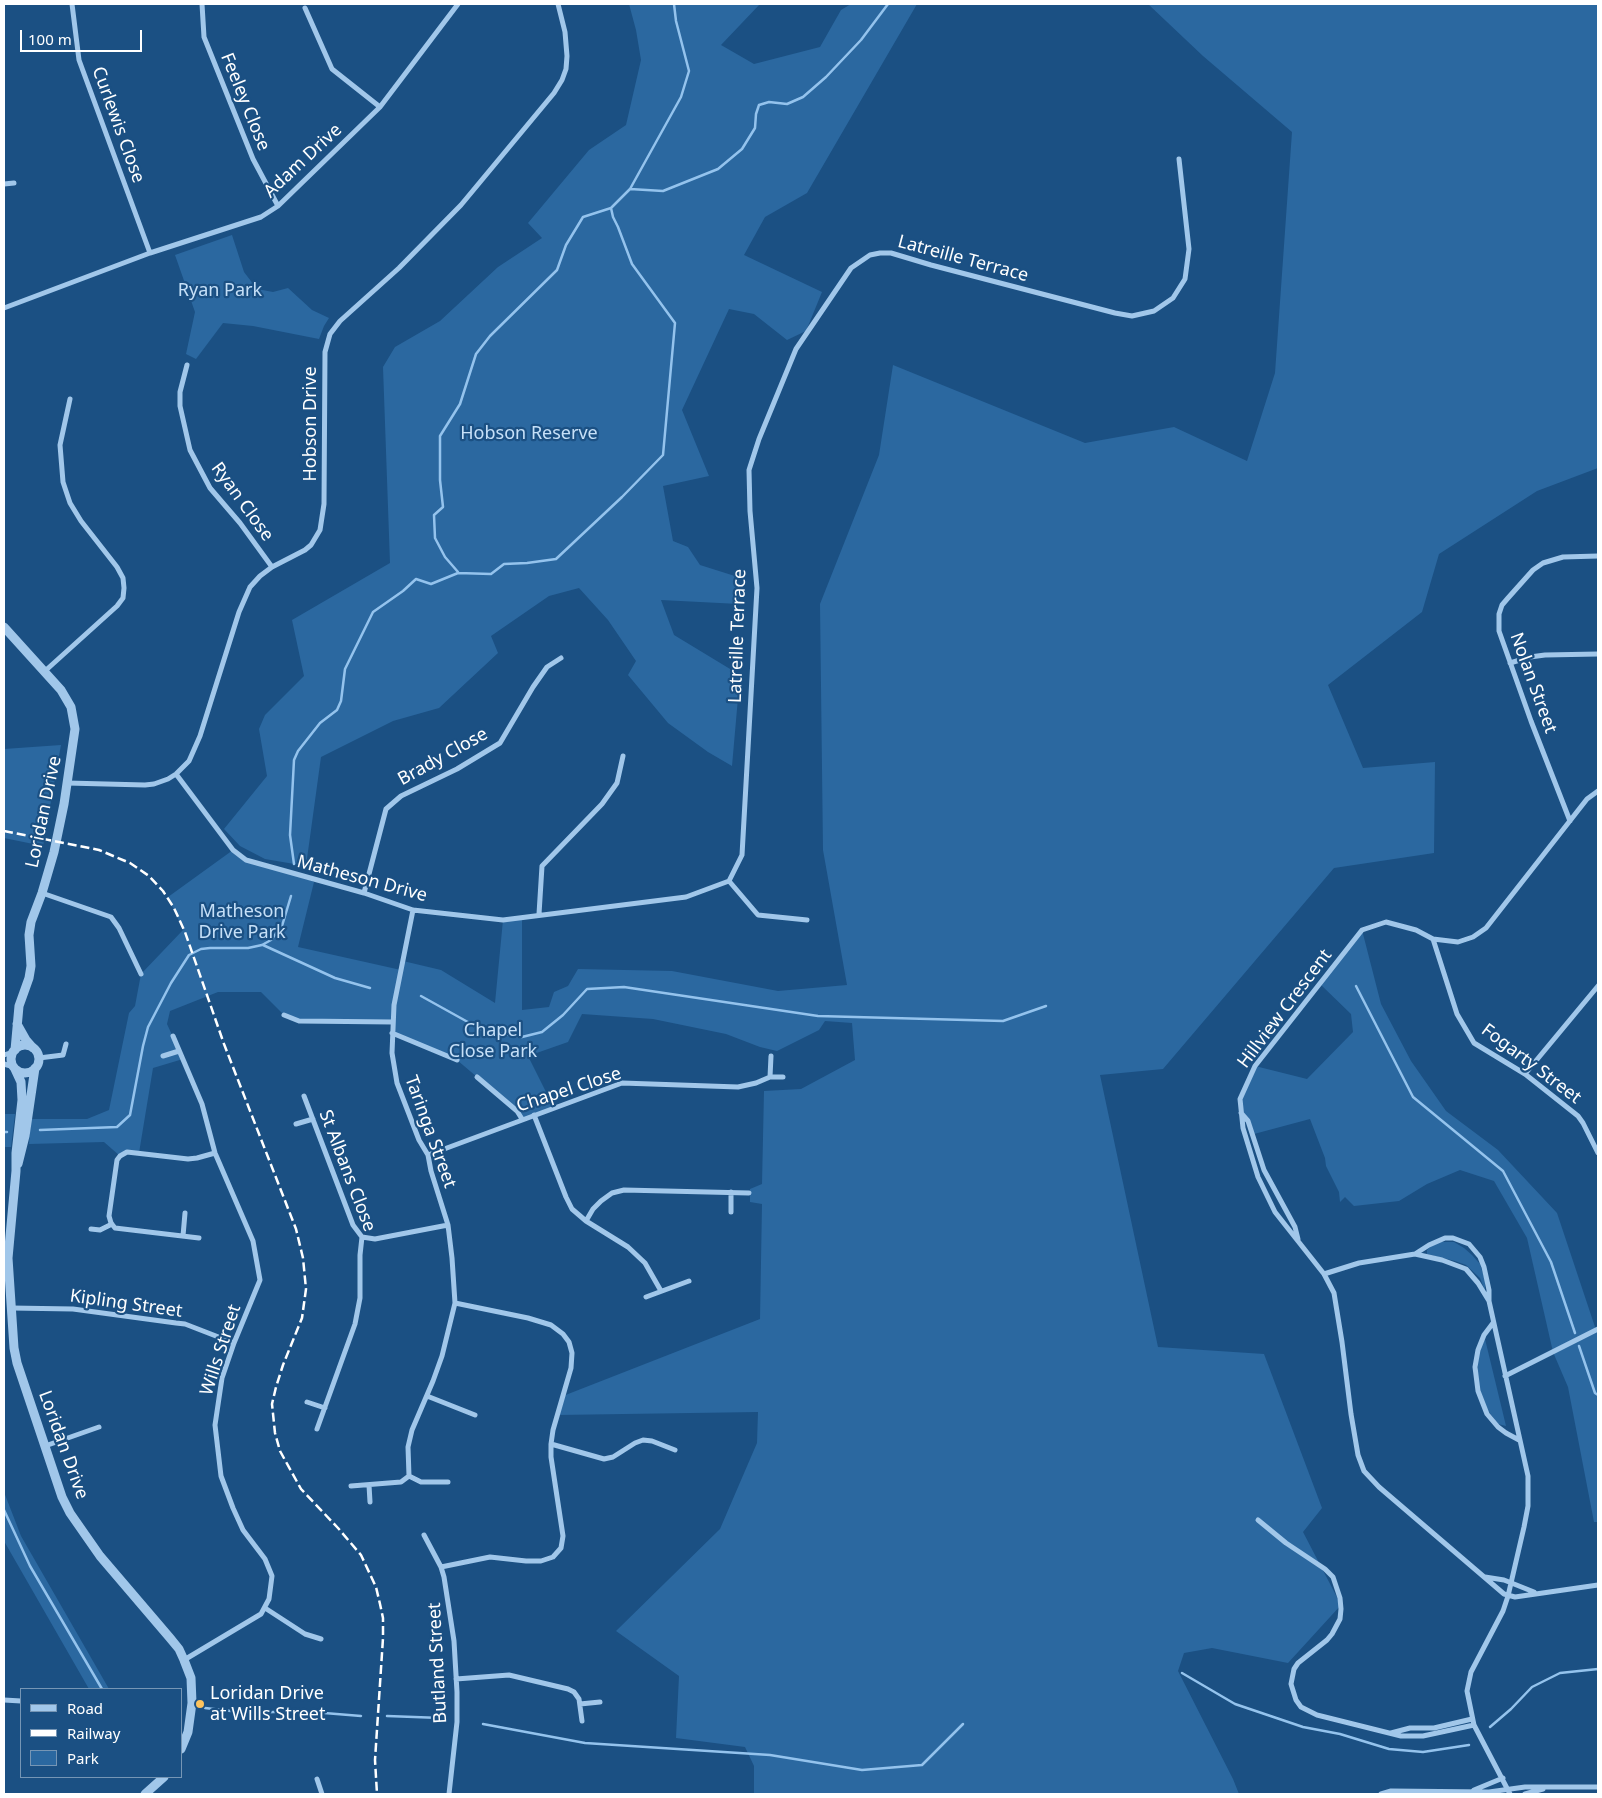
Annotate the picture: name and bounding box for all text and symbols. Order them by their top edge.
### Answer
scale bar [22,20,145,52]
text: 100 m [28,29,72,49]
street label: Feeley Close [216,50,274,154]
street label: Curlewis Close [87,64,149,186]
street label: Adam Drive [260,119,346,203]
street label: Latreille Terrace [895,231,1031,287]
park label: Ryan Park [178,280,262,302]
street label: Hobson Drive [300,366,322,482]
park label: Hobson Reserve [460,423,598,445]
street label: Ryan Close [206,458,278,546]
street label: Latreille Terrace [725,569,751,703]
street label: Nolan Street [1505,630,1561,736]
street label: Brady Close [394,723,492,791]
street label: Loridan Drive [22,754,66,870]
street label: Matheson Drive [294,851,430,907]
park label: Matheson Drive Park [198,901,286,944]
street label: Hillview Crescent [1233,945,1337,1073]
street label: Fogarty Street [1477,1019,1585,1109]
park label: Chapel Close Park [449,1020,537,1062]
street label: Chapel Close [514,1063,624,1117]
street label: Taringa Street [400,1073,460,1191]
street label: St Albans Close [314,1107,380,1235]
street label: Kipling Street [68,1285,184,1323]
street label: Wills Street [196,1302,246,1398]
street label: Loridan Drive [33,1388,93,1502]
street label: Butland Street [424,1602,452,1724]
place label: Loridan Drive at Wills Street [210,1683,326,1726]
legend [20,1688,182,1778]
text: Road [67,1698,103,1718]
marker: Loridan Drive at Wills Street [194,1698,206,1710]
text: Railway [67,1723,120,1743]
text: Park [67,1748,99,1768]

